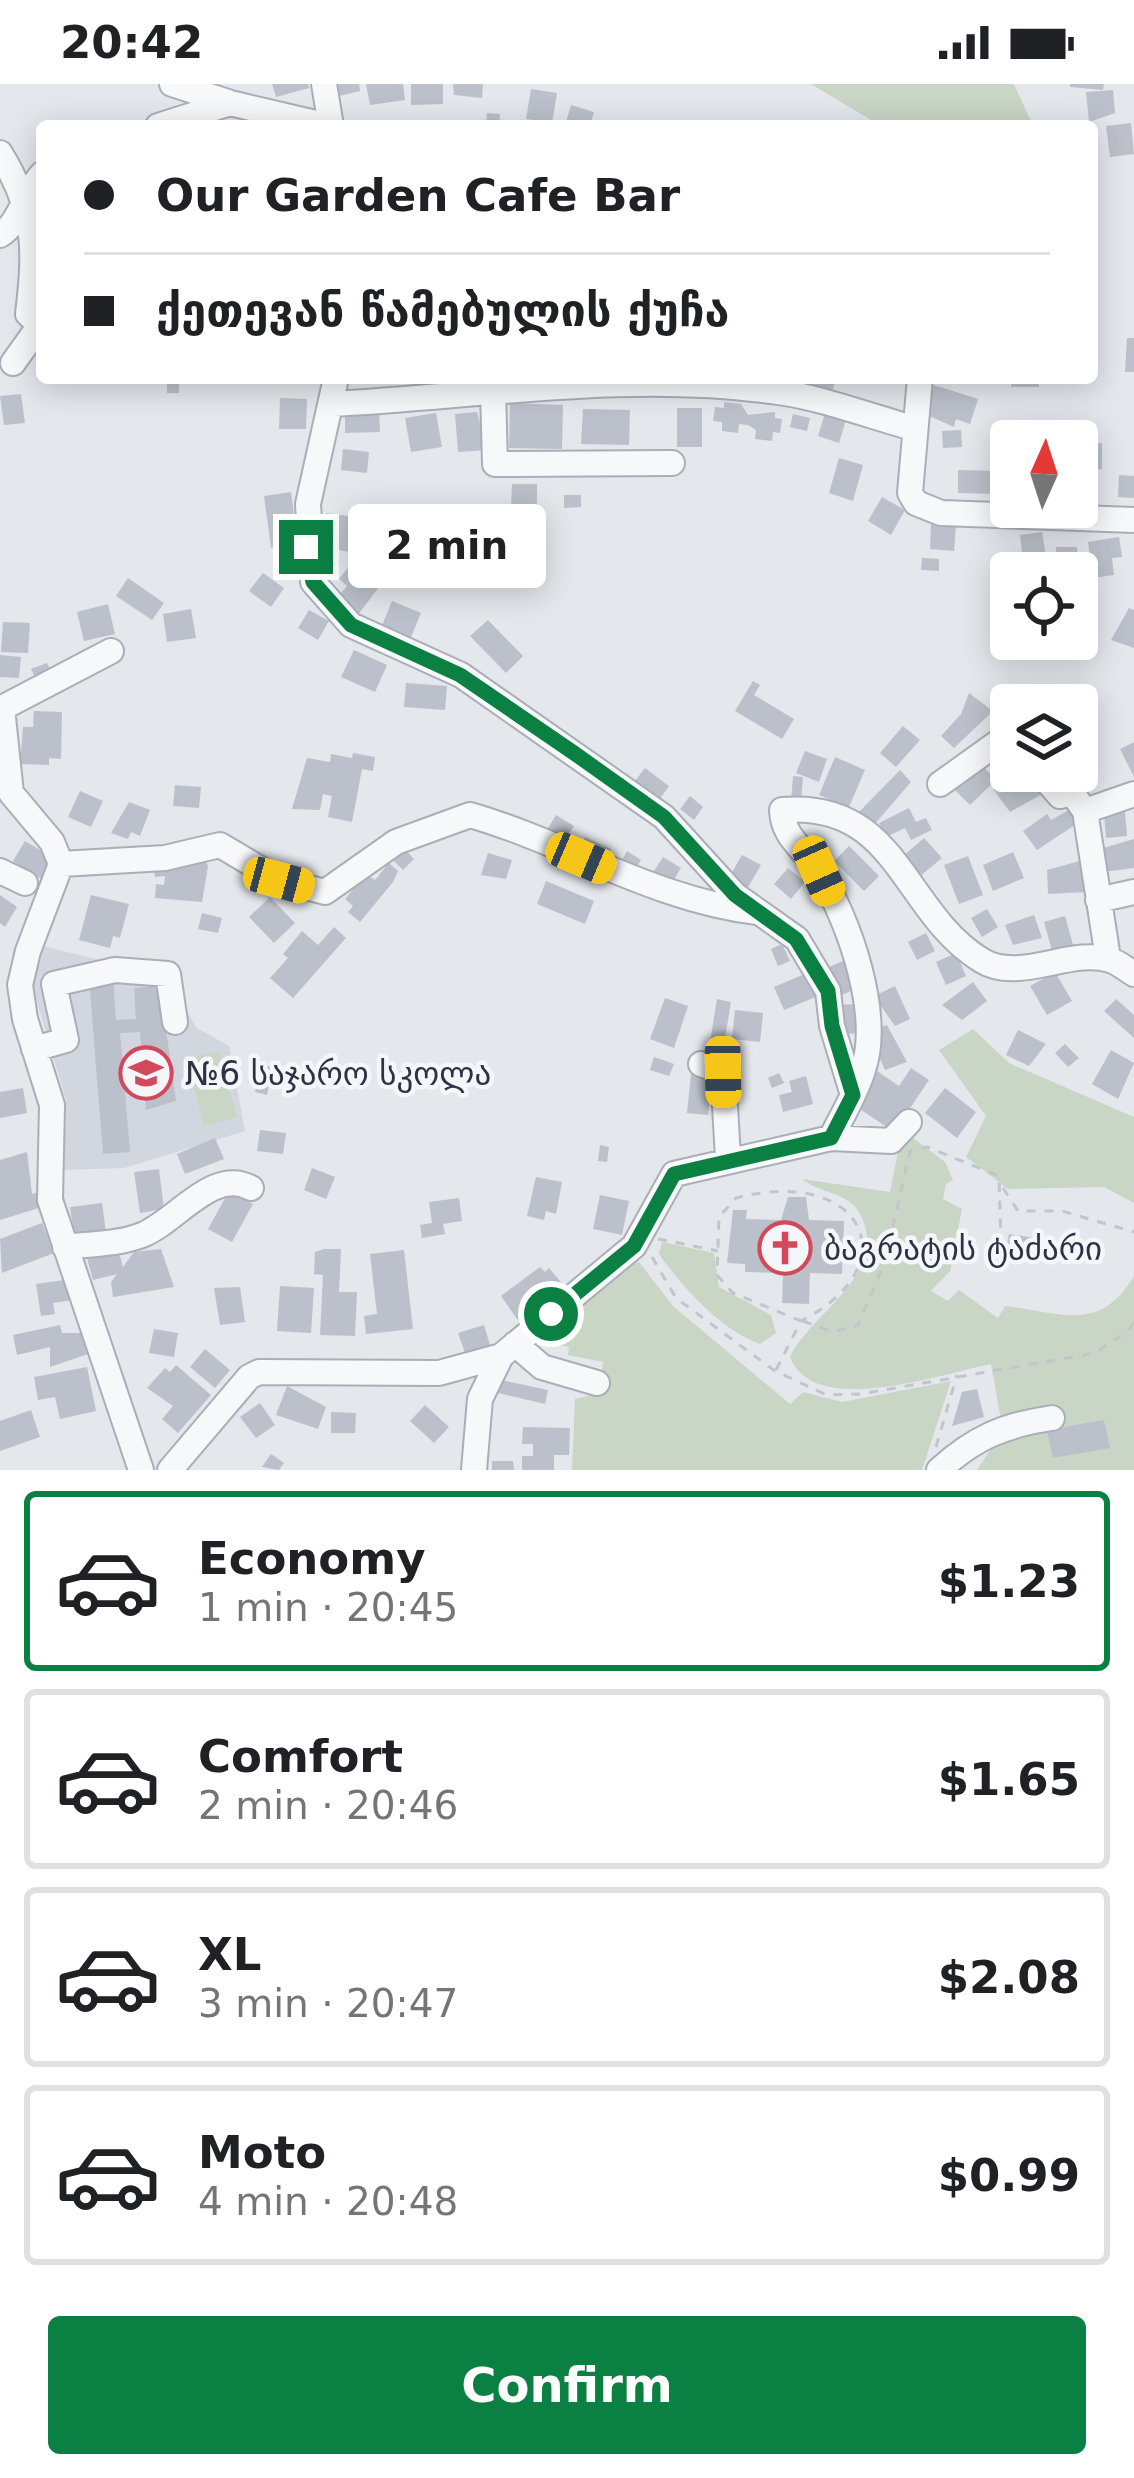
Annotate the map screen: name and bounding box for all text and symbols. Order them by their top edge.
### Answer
text: 20:42 [60,16,203,69]
text: Our Garden Cafe Bar [156,169,680,222]
text: ქეთევან წამებულის ქუჩა [156,284,729,337]
north arrow [990,420,1098,528]
map controls [990,420,1098,792]
callout: 2 min [348,505,546,589]
route end [279,520,333,574]
text: 2 min [386,523,508,568]
button: locate [990,552,1098,660]
button: layers [990,684,1098,792]
car [541,827,621,889]
car [788,831,850,911]
car [240,853,318,907]
car [704,1036,742,1108]
school or university icon: №6 საჯარო სკოლა [118,1045,174,1101]
place label: №6 საჯარო სკოლა [185,1054,491,1093]
church icon: ბაგრატის ტაძარი [757,1220,813,1276]
place label: ბაგრატის ტაძარი [824,1229,1102,1268]
route start [524,1287,578,1341]
icon: car [54,1527,162,1635]
text: Economy [198,1532,426,1585]
text: $1.23 [938,1555,1080,1608]
text: 1 min · 20:45 [198,1585,458,1630]
icon: car [54,1725,162,1833]
text: Comfort [198,1730,403,1783]
text: $1.65 [938,1753,1080,1806]
text: 2 min · 20:46 [198,1783,458,1828]
icon: car [54,1923,162,2031]
text: XL [198,1928,261,1981]
text: $2.08 [938,1951,1080,2004]
text: 3 min · 20:47 [198,1981,458,2026]
icon: car [54,2121,162,2229]
text: Moto [198,2126,326,2179]
text: $0.99 [938,2149,1080,2202]
text: 4 min · 20:48 [198,2179,458,2224]
button: Confirm [48,2316,1086,2454]

